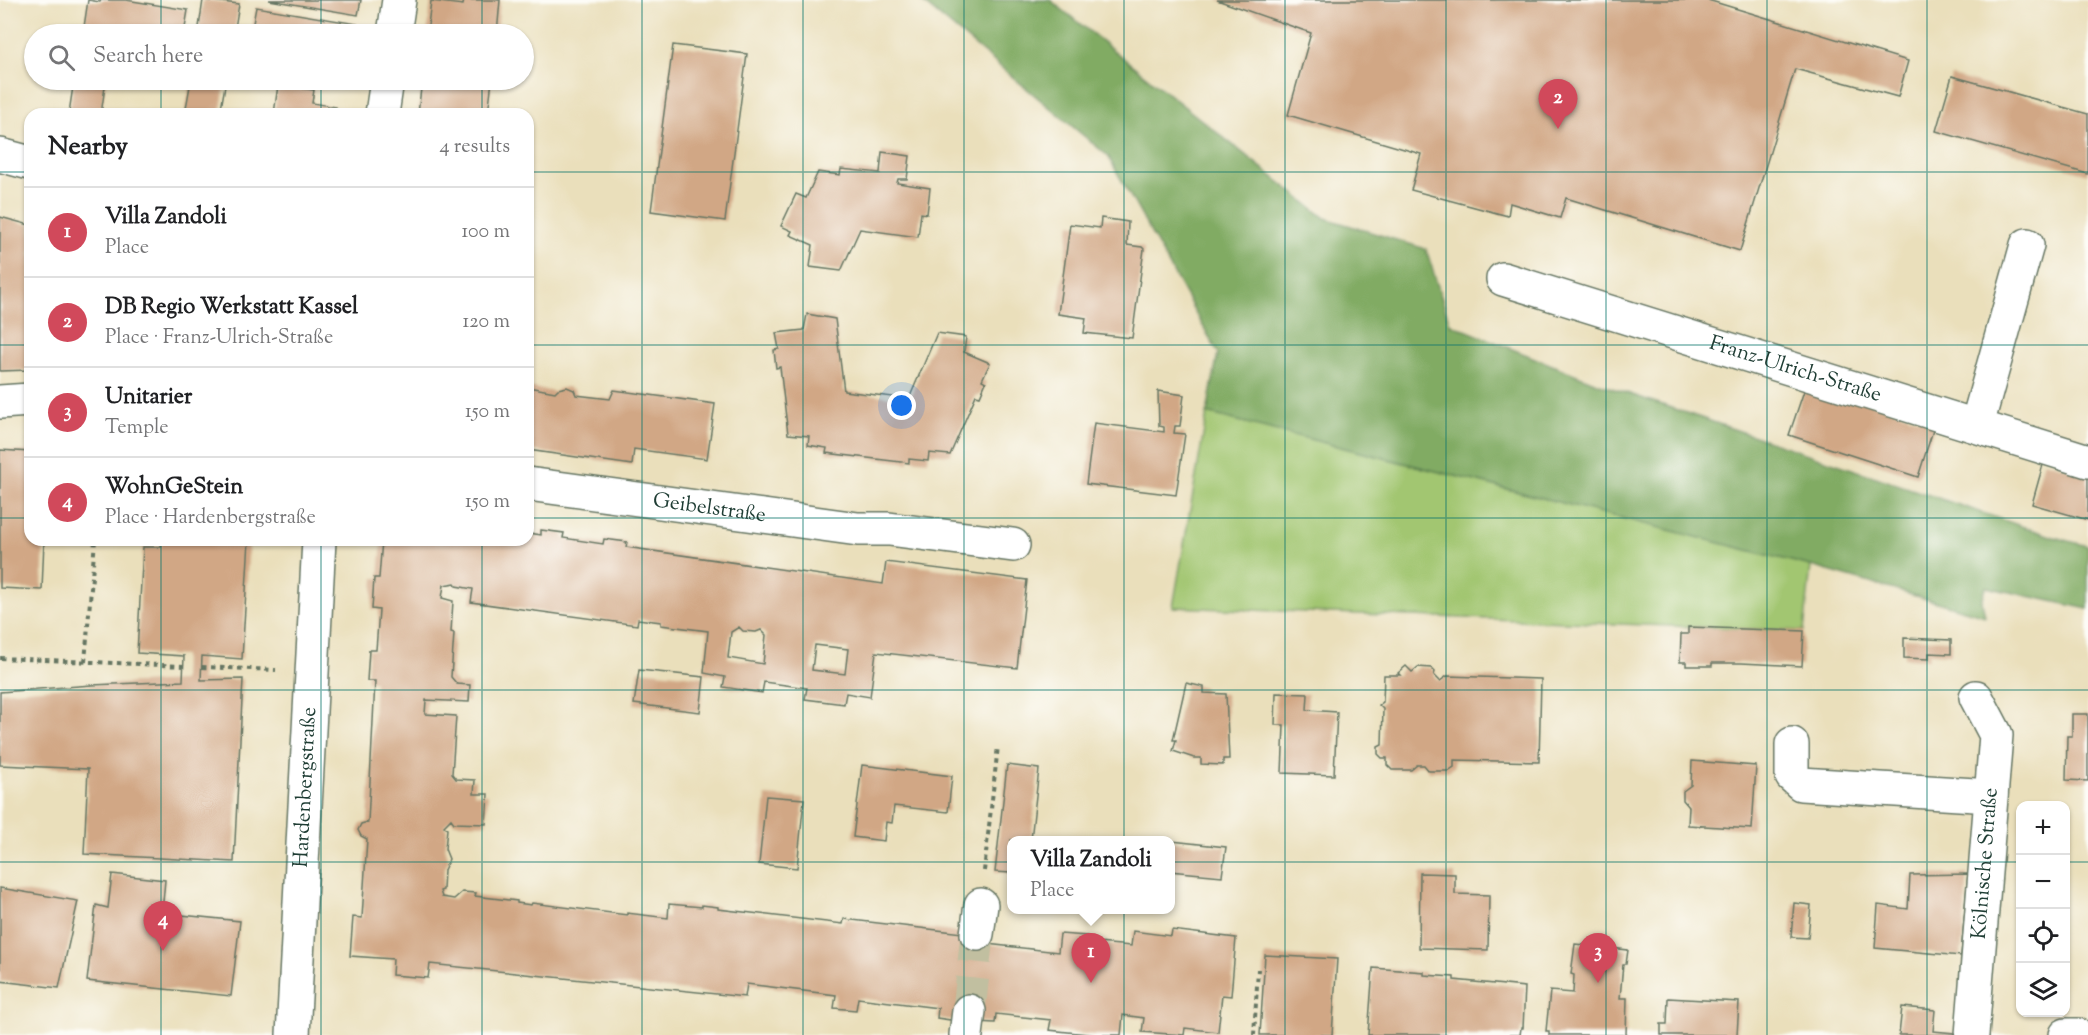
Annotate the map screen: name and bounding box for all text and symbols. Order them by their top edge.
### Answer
search box [24,24,534,90]
icon: search [45,41,78,74]
text: Search here [93,41,203,73]
pin: 2 [1538,80,1578,129]
text: Nearby [48,129,128,166]
text: 4 results [439,133,510,162]
text: Villa Zandoli [105,202,227,234]
text: 1 [64,218,71,247]
text: 100 m [461,218,510,247]
text: Place [105,234,149,263]
text: DB Regio Werkstatt Kassel [105,292,358,324]
text: 2 [63,308,72,337]
text: 120 m [462,308,510,337]
text: Place · Franz-Ulrich-Straße [105,324,333,353]
street label: Franz-Ulrich-Straße [1705,329,1885,411]
text: Unitarier [105,382,192,414]
your location [887,391,916,420]
text: 3 [63,398,72,427]
text: 150 m [465,398,510,427]
text: Temple [105,414,169,443]
text: WohnGeStein [105,472,243,504]
street label: Geibelstraße [651,486,768,531]
text: 4 [62,488,73,517]
text: 150 m [465,488,510,517]
text: Place · Hardenbergstraße [105,504,316,533]
street label: Hardenbergstraße [287,706,325,868]
street label: Kölnische Straße [1965,787,2007,941]
map controls [2016,801,2070,1017]
button: + [2016,801,2070,855]
popup [1007,836,1175,914]
text: Villa Zandoli [1030,845,1152,877]
button: − [2016,855,2070,909]
text: Place [1030,877,1074,906]
pin: 4 [144,902,182,951]
button: locate [2016,909,2070,963]
pin: 1 [1072,934,1110,983]
pin: 3 [1578,934,1618,983]
button: layers [2016,963,2070,1017]

